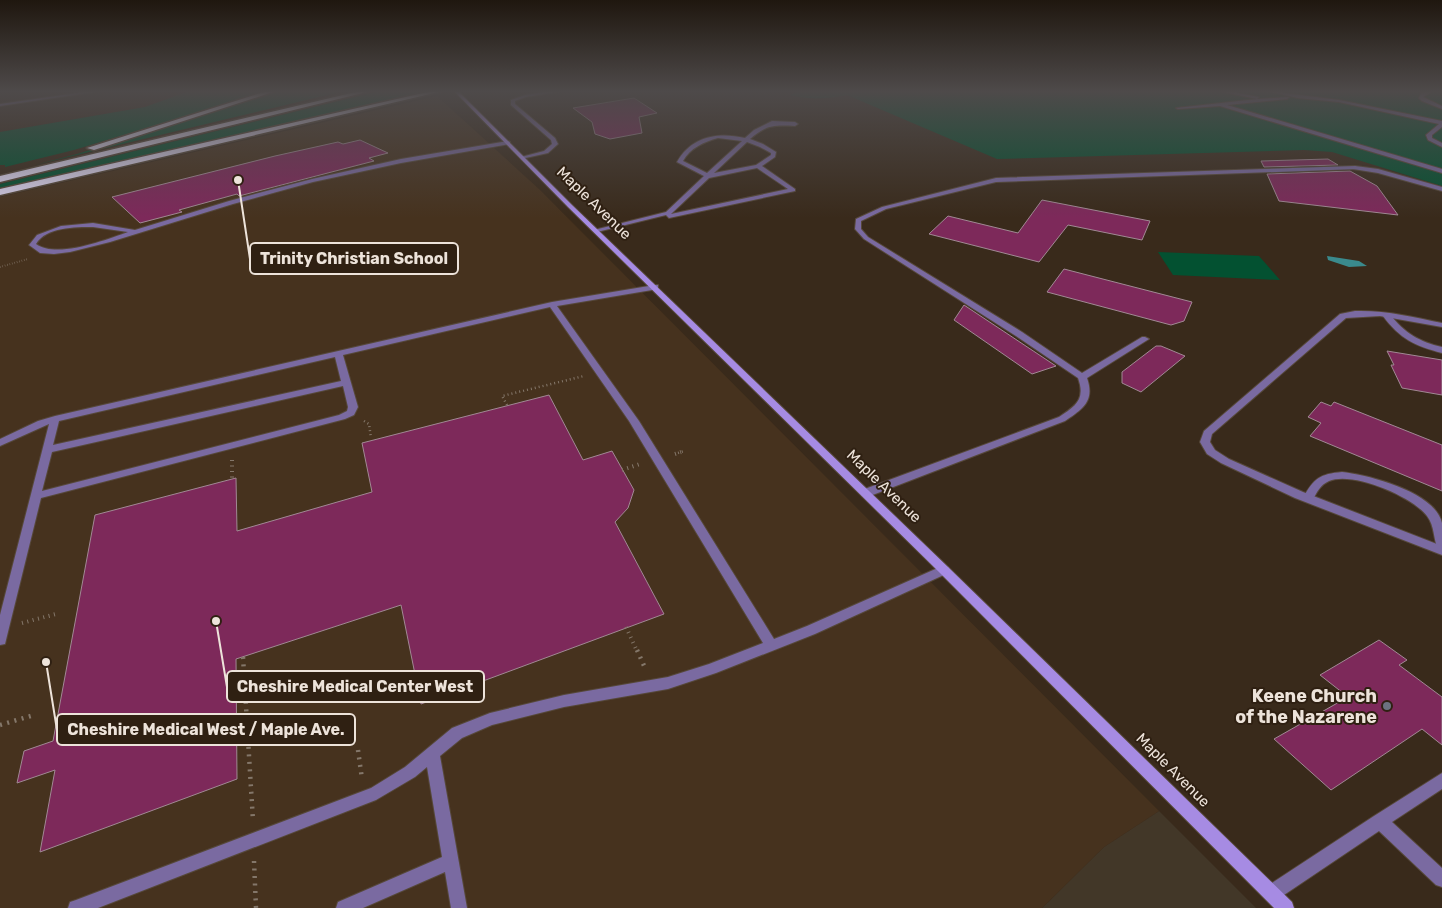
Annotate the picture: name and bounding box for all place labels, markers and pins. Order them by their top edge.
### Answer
callout: Trinity Christian School [250,243,458,274]
callout: Cheshire Medical Center West [227,671,484,702]
place label: Keene Church of the Nazarene [1235,685,1377,728]
marker: Keene Church of the Nazarene [1381,700,1393,712]
callout: Cheshire Medical West / Maple Ave. [57,714,355,745]

